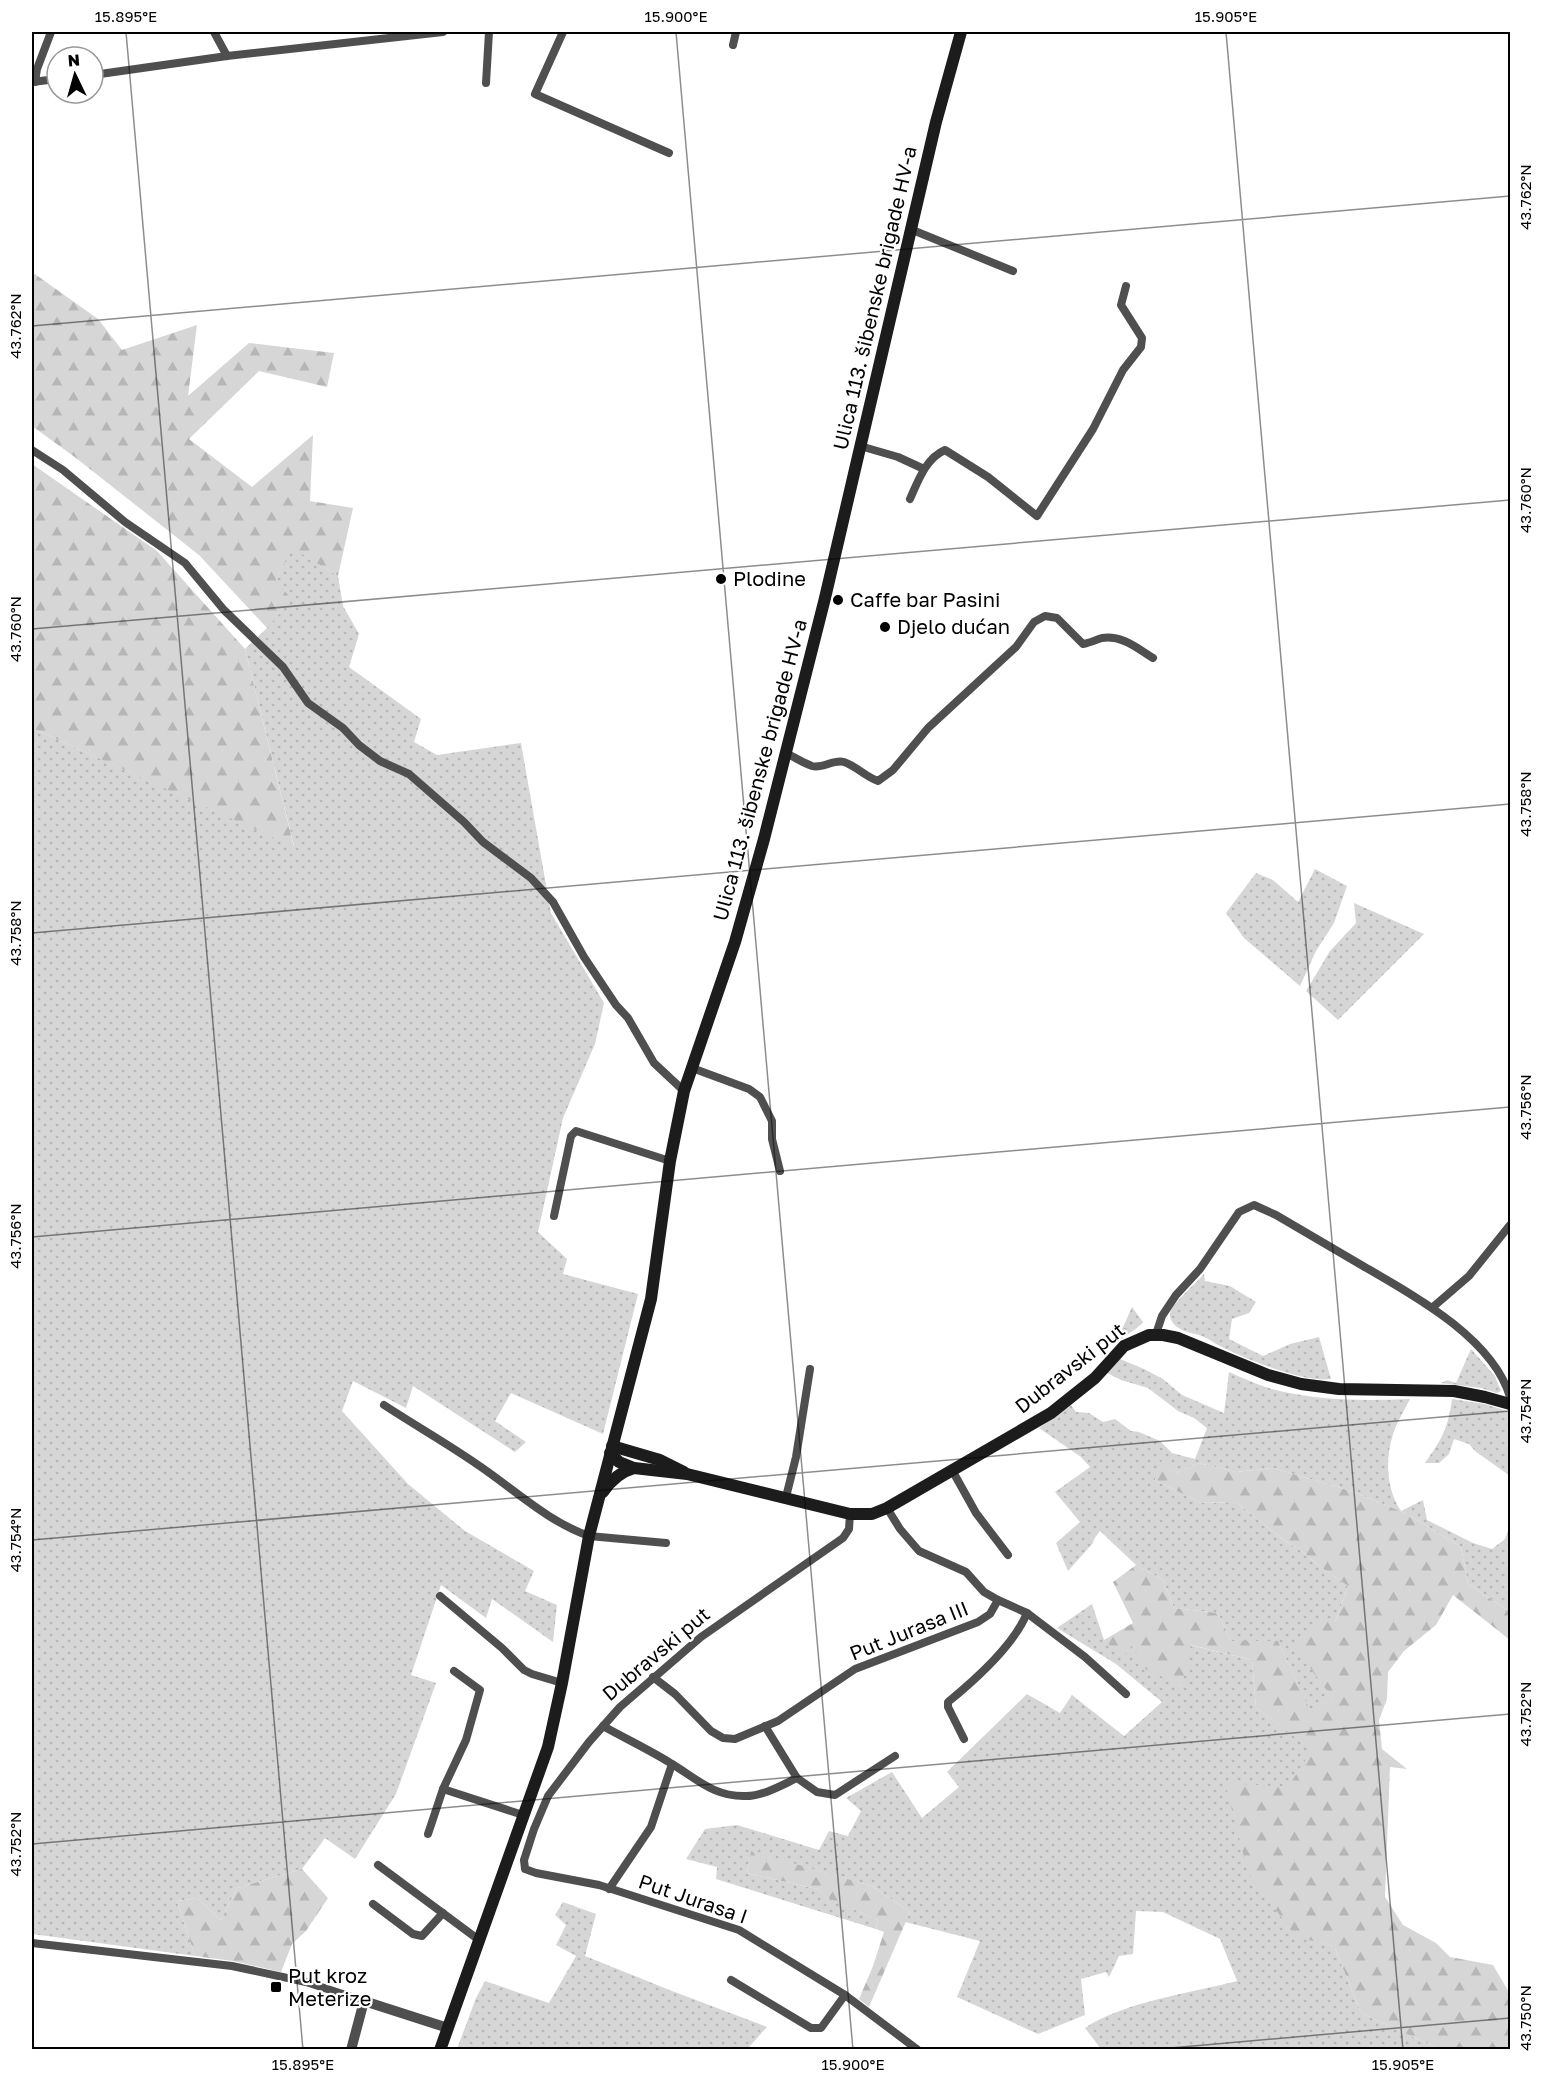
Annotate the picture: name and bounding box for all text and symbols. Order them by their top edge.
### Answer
text: 15.895°E [95,7,157,25]
text: 15.900°E [644,7,708,25]
text: 15.905°E [1195,7,1257,25]
north arrow [45,45,105,105]
text: N [67,50,81,71]
street label: Ulica 113. šibenske brigade HV-a [827,143,921,452]
text: 43.762°N [1516,164,1534,230]
text: 43.762°N [6,293,24,359]
text: 43.760°N [1516,467,1534,533]
place label: Plodine [733,566,806,590]
marker: Plodine [714,572,728,586]
place label: Caffe bar Pasini [850,587,1000,611]
marker: Caffe bar Pasini [831,593,845,607]
text: 43.760°N [6,596,24,662]
place label: Djelo dućan [897,614,1010,638]
street label: Ulica 113. šibenske brigade HV-a [707,616,811,923]
marker: Djelo dućan [878,620,892,634]
text: 43.758°N [1516,771,1534,837]
text: 43.758°N [6,900,24,966]
text: 43.756°N [1516,1074,1534,1140]
text: 43.756°N [6,1203,24,1269]
street label: Dubravski put [1010,1317,1129,1418]
text: 43.754°N [1516,1379,1534,1443]
text: 43.754°N [6,1508,24,1572]
street label: Put Jurasa III [846,1595,972,1665]
street label: Dubravski put [597,1601,714,1705]
text: 43.752°N [1516,1681,1534,1747]
text: 43.752°N [6,1811,24,1877]
street label: Put Jurasa I [636,1868,751,1928]
place label: Put kroz Meterize [288,1963,371,2010]
marker: Put kroz Meterize [269,1980,283,1994]
text: 43.750°N [1516,1985,1534,2051]
text: 15.895°E [272,2055,334,2073]
text: 15.900°E [821,2055,885,2073]
text: 15.905°E [1372,2055,1434,2073]

